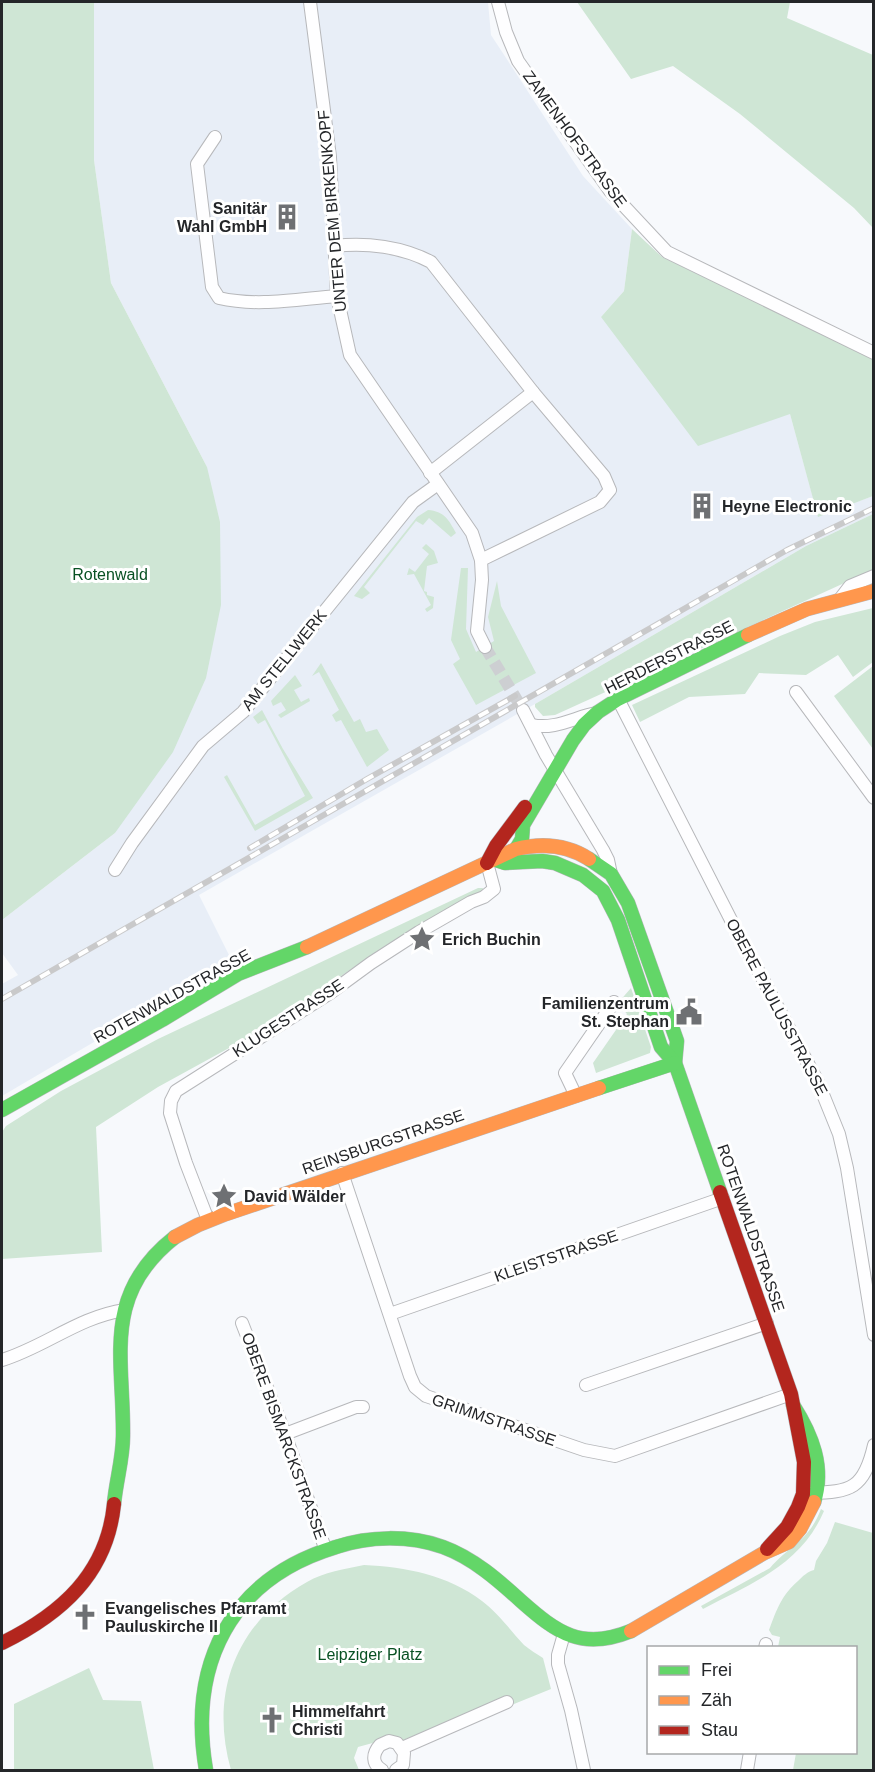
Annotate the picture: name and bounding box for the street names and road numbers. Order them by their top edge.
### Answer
street label: ZAMENHOFSTRASSE [520,67,630,211]
street label: UNTER DEM BIRKENKOPF [315,109,349,313]
street label: AM STELLWERK [238,606,330,714]
street label: HERDERSTRASSE [602,617,736,697]
street label: OBERE PAULUSSTRASSE [723,916,831,1098]
street label: ROTENWALDSTRASSE [91,946,253,1046]
street label: KLUGESTRASSE [229,976,347,1060]
street label: REINSBURGSTRASSE [300,1106,466,1178]
street label: ROTENWALDSTRASSE [714,1142,788,1314]
street label: KLEISTSTRASSE [492,1227,620,1285]
street label: OBERE BISMARCKSTRASSE [239,1330,329,1542]
street label: GRIMMSTRASSE [430,1391,558,1449]

